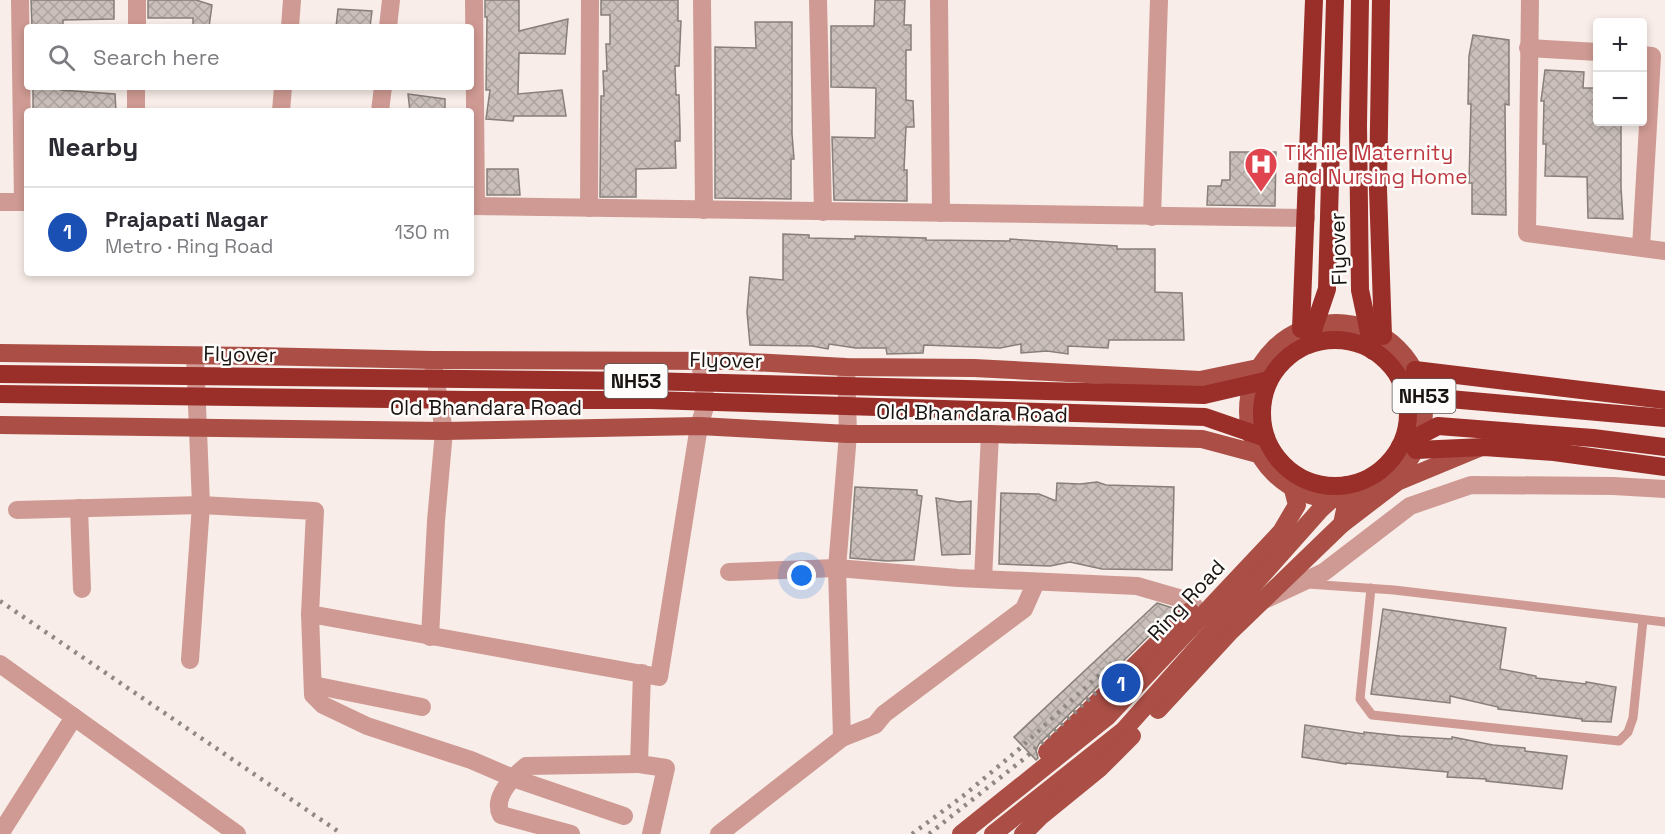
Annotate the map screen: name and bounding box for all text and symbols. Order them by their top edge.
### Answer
map controls [1593,18,1647,126]
button: + [1593,18,1647,72]
search box [24,24,474,90]
icon: search [45,41,78,74]
text: Search here [93,43,220,71]
button: − [1593,72,1647,126]
text: Nearby [48,130,138,164]
place label: Tikhile Maternity and Nursing Home [1284,139,1468,190]
hospital icon: Tikhile Maternity and Nursing Home [1243,146,1279,193]
text: Prajapati Nagar [105,205,268,233]
street label: Flyover [1323,212,1353,286]
text: 1 [63,219,72,245]
text: 130 m [394,219,450,245]
text: Metro · Ring Road [105,233,273,259]
street label: Flyover [203,340,277,368]
street label: Flyover [689,346,763,374]
road number: NH53 [604,364,668,398]
road number: NH53 [1392,379,1456,413]
street label: Old Bhandara Road [390,394,582,421]
street label: Old Bhandara Road [876,398,1068,428]
street label: Ring Road [1141,554,1231,646]
your location [787,561,816,590]
pin: 1 [1102,660,1140,706]

